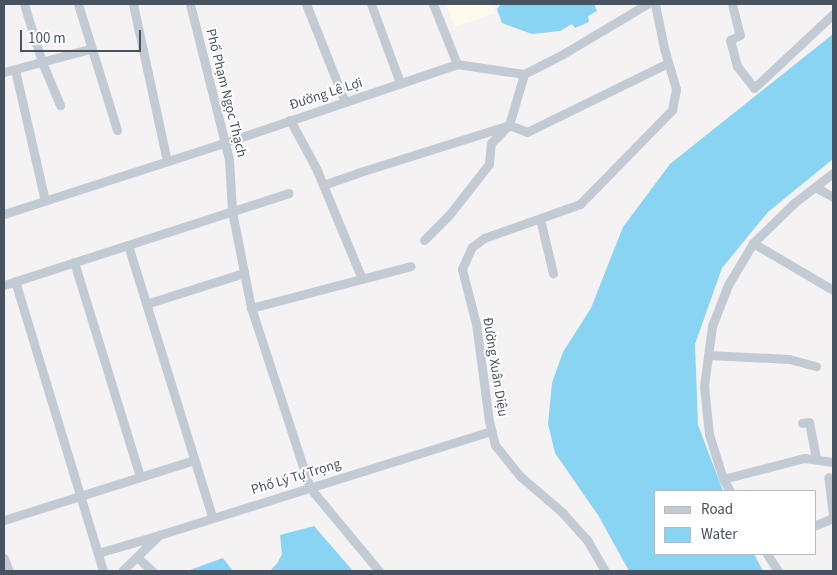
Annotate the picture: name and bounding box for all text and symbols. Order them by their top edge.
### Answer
scale bar [22,20,144,52]
street label: Phố Phạm Ngọc Thạch [202,27,250,159]
text: 100 m [28,28,66,49]
street label: Đường Lê Lợi [287,74,365,114]
street label: Đường Xuân Diệu [479,316,511,418]
street label: Phố Lý Tự Trọng [249,455,343,499]
legend [654,490,817,555]
text: Road [701,499,733,520]
text: Water [701,524,737,545]

